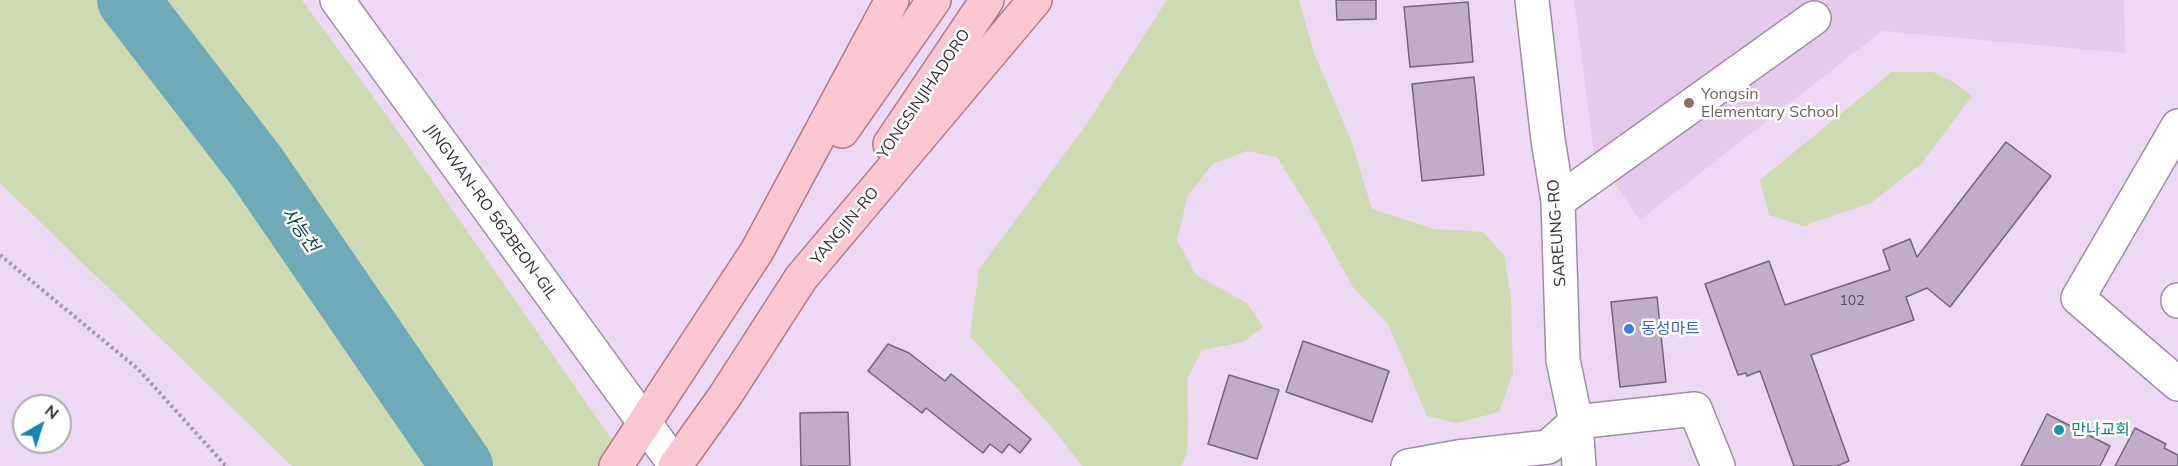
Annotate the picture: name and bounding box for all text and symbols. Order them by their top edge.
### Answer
street label: YONGSINJIHADORO [874,26,974,162]
place label: Yongsin Elementary School [1701,84,1839,122]
marker: Yongsin Elementary School [1682,96,1696,110]
street label: JINGWAN-RO 562BEON-GIL [421,120,561,304]
street label: SAREUNG-RO [1544,179,1570,287]
street label: YANGJIN-RO [807,183,883,269]
water label: 사능천 [277,203,323,257]
house number: 102 [1839,293,1865,309]
place label: 동성마트 [1641,319,1700,339]
marker: 동성마트 [1622,322,1636,336]
north arrow [12,394,72,454]
text: N [41,400,63,423]
place label: 만나교회 [2071,420,2130,440]
marker: 만나교회 [2052,423,2066,437]

